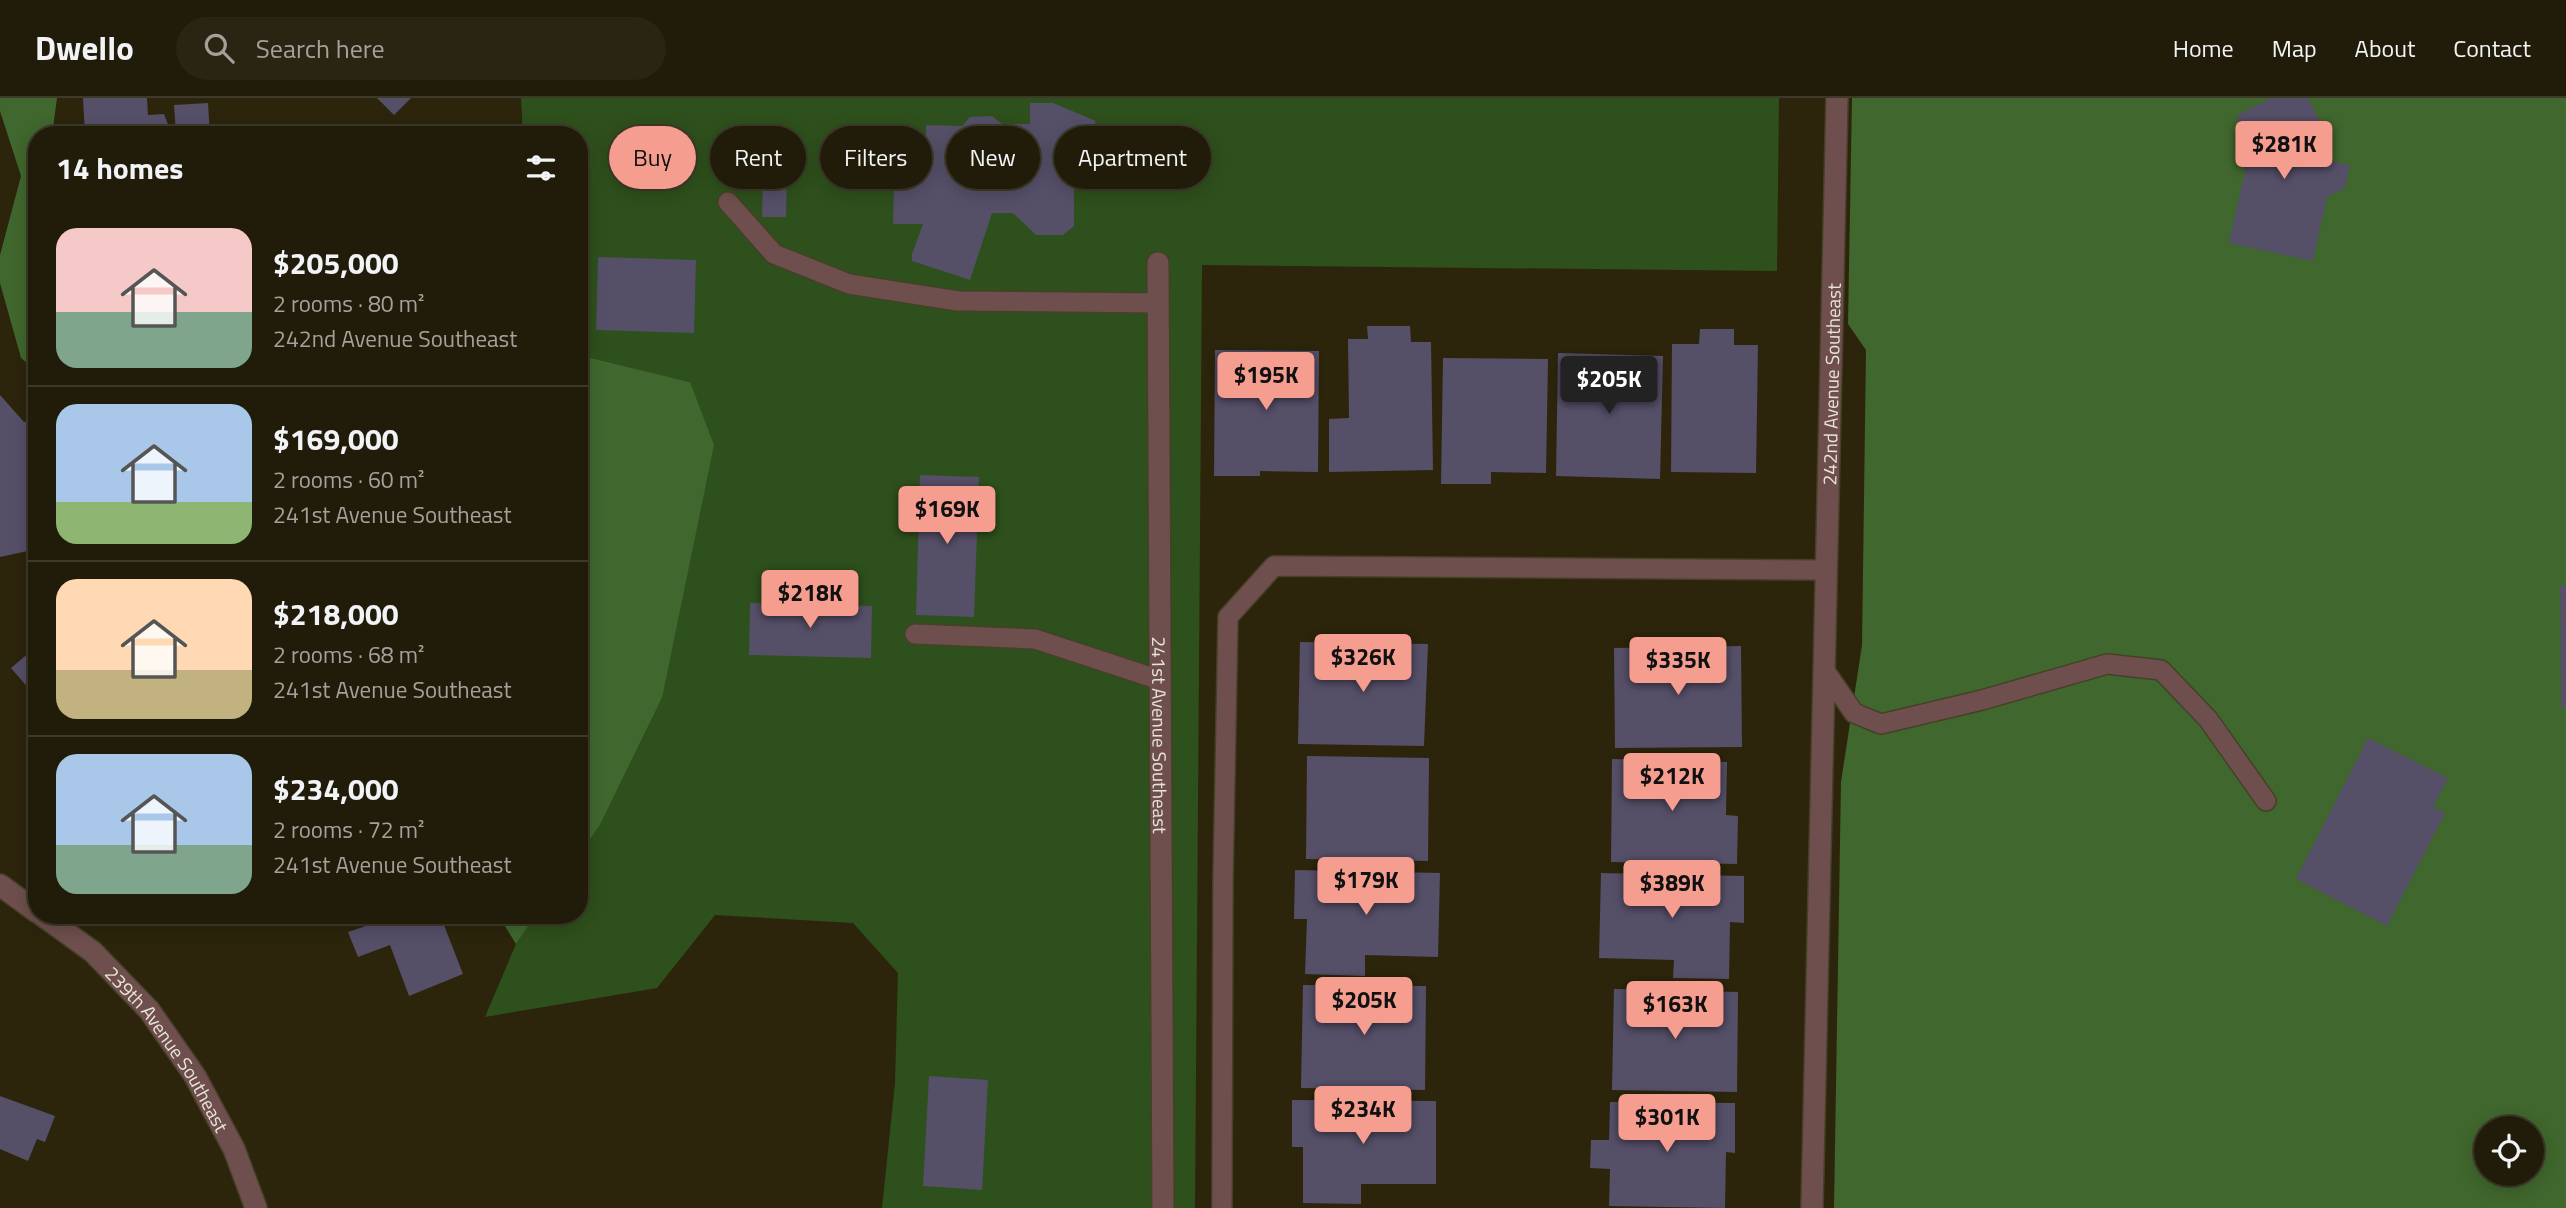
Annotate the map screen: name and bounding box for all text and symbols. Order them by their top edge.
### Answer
search box [176,17,666,80]
text: Dwello [35,23,134,73]
icon: search [200,29,238,67]
text: Search here [256,29,385,68]
text: Home [2173,30,2234,66]
text: Map [2272,30,2317,66]
text: About [2355,30,2415,66]
text: Contact [2453,30,2531,66]
pin: $281K [2235,122,2333,181]
chip: Buy [609,126,696,189]
chip: Rent [710,126,806,189]
chip: Filters [820,126,932,189]
chip: New [946,126,1040,189]
chip: Apartment [1054,126,1211,189]
text: $281K [2251,126,2317,161]
text: 14 homes [56,145,183,191]
icon: filters [522,149,560,187]
text: $205,000 [273,240,399,286]
icon: home [112,256,196,340]
street label: 242nd Avenue Southeast [1814,283,1847,486]
text: 2 rooms · 80 m² [273,286,424,321]
text: 242nd Avenue Southeast [273,321,517,356]
pin: $195K [1217,352,1315,412]
pin: $205K [1560,356,1658,416]
text: $195K [1233,357,1299,392]
text: $205K [1576,361,1642,396]
text: $169,000 [273,416,399,462]
icon: home [112,432,196,516]
text: 2 rooms · 60 m² [273,462,424,497]
pin: $169K [898,486,996,546]
text: $169K [914,491,980,526]
text: 241st Avenue Southeast [273,497,512,532]
pin: $218K [761,570,859,630]
text: $218K [777,575,843,610]
text: $218,000 [273,591,399,637]
icon: home [112,607,196,691]
pin: $326K [1314,634,1412,694]
street label: 241st Avenue Southeast [1145,636,1176,834]
text: 2 rooms · 68 m² [273,637,424,672]
pin: $335K [1629,638,1727,697]
text: $326K [1330,639,1396,674]
text: $335K [1645,642,1711,677]
text: 241st Avenue Southeast [273,672,512,707]
pin: $212K [1623,754,1721,813]
text: $212K [1639,758,1705,793]
text: $234,000 [273,766,399,812]
icon: home [112,782,196,866]
text: 2 rooms · 72 m² [273,812,424,847]
text: 241st Avenue Southeast [273,847,512,882]
pin: $179K [1317,858,1415,917]
pin: $389K [1623,860,1721,920]
text: $179K [1333,862,1399,897]
text: $389K [1639,865,1705,900]
street label: 239th Avenue Southeast [99,959,237,1137]
pin: $205K [1315,978,1413,1037]
text: $205K [1331,982,1397,1017]
pin: $163K [1626,982,1724,1041]
text: $163K [1642,986,1708,1021]
pin: $234K [1314,1086,1412,1146]
text: $234K [1330,1091,1396,1126]
pin: $301K [1618,1094,1716,1154]
text: $301K [1634,1099,1700,1134]
map controls [2474,1116,2544,1186]
button: locate [2474,1116,2544,1186]

